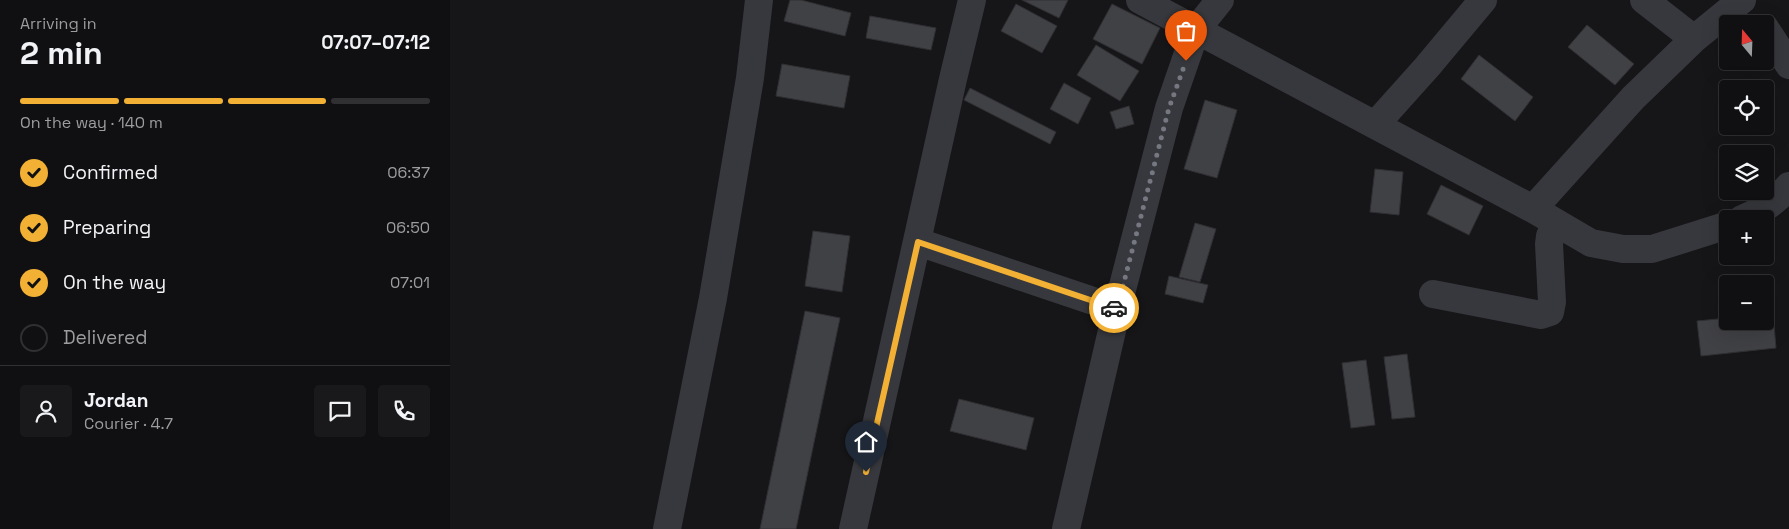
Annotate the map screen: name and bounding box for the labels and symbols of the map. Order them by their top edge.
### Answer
pin [1165,10,1207,61]
north arrow [1719,15,1774,70]
courier [1089,283,1139,333]
pin [845,421,887,472]

